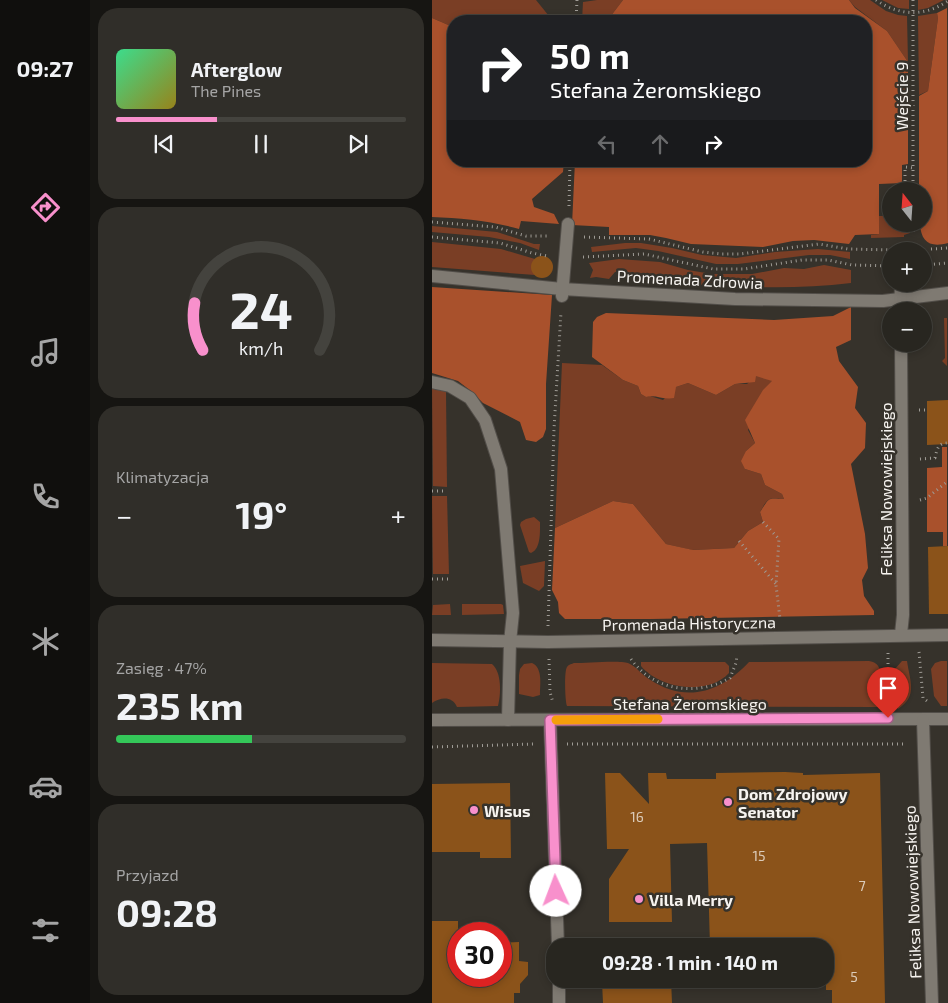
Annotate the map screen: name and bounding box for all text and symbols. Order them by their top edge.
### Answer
text: 50 m [550,34,630,76]
icon: right [467,35,532,100]
text: 09:27 [17,55,73,81]
text: Afterglow [191,58,282,81]
street label: Wejście 9 [892,62,912,130]
text: Stefana Żeromskiego [550,76,762,102]
text: The Pines [191,81,261,100]
icon: previous [150,130,178,158]
icon: pause [247,130,275,158]
icon: next [344,130,372,158]
icon: left [593,130,621,158]
icon: ahead [646,130,674,158]
icon: right [699,130,727,158]
north arrow [882,182,932,232]
map controls [882,182,932,352]
icon: directions [28,190,63,225]
button: + [882,242,932,292]
street label: Promenada Zdrowia [616,266,764,292]
text: 24 [229,277,293,339]
button: − [882,302,932,352]
icon: music [28,335,63,370]
text: km/h [239,337,283,359]
street label: Feliksa Nowowiejskiego [876,402,896,576]
text: Klimatyzacja [116,467,209,486]
icon: phone [28,479,63,514]
text: 19° [236,491,287,537]
text: − [116,498,132,532]
text: + [391,498,406,532]
street label: Promenada Historyczna [602,612,776,634]
icon: climate [28,624,63,659]
text: Zasięg · 47% [116,658,207,677]
pin [867,667,909,718]
icon: arrive [874,674,902,702]
text: 235 km [116,682,244,728]
street label: Stefana Żeromskiego [613,694,767,713]
icon: car [28,769,63,804]
place label: Dom Zdrojowy Senator [738,784,847,821]
marker: Dom Zdrojowy Senator [722,796,734,808]
place label: Wisus [484,801,531,820]
marker: Wisus [468,804,480,816]
street label: Feliksa Nowowiejskiego [899,805,926,979]
house number: 16 [630,808,644,825]
house number: 15 [752,847,766,864]
position arrow [529,864,581,916]
text: Przyjazd [116,865,179,884]
house number: 7 [858,877,866,894]
text: 09:28 [116,889,218,935]
place label: Villa Merry [649,890,733,910]
marker: Villa Merry [633,893,645,905]
icon: filters [28,913,63,948]
speed limit sign: 30 [447,922,512,987]
text: 09:28 · 1 min · 140 m [602,951,778,974]
house number: 5 [850,968,858,985]

